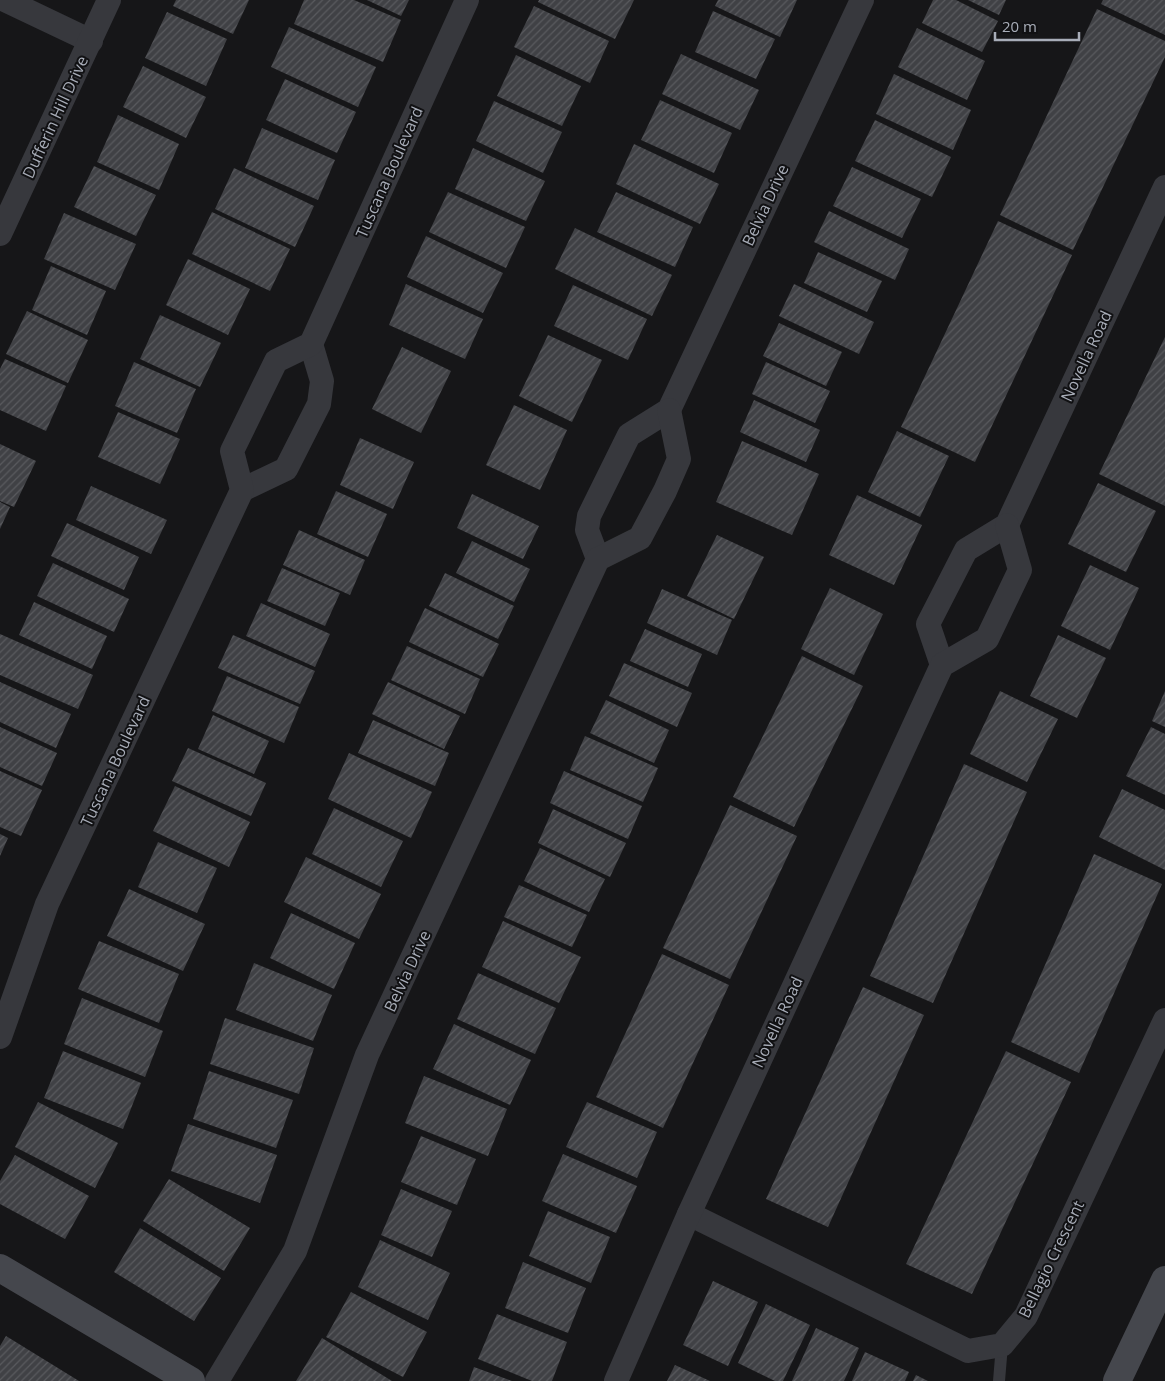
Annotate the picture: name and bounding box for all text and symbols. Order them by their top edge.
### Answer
scale bar [995,10,1079,42]
text: 20 m [1002,16,1037,36]
street label: Dufferin Hill Drive [17,52,93,182]
street label: Tuscana Boulevard [350,103,428,241]
street label: Belvia Drive [737,161,793,249]
street label: Novella Road [1055,307,1117,405]
street label: Tuscana Boulevard [75,692,155,830]
street label: Belvia Drive [379,927,435,1015]
street label: Novella Road [746,973,808,1071]
street label: Bellagio Crescent [1013,1196,1089,1321]

